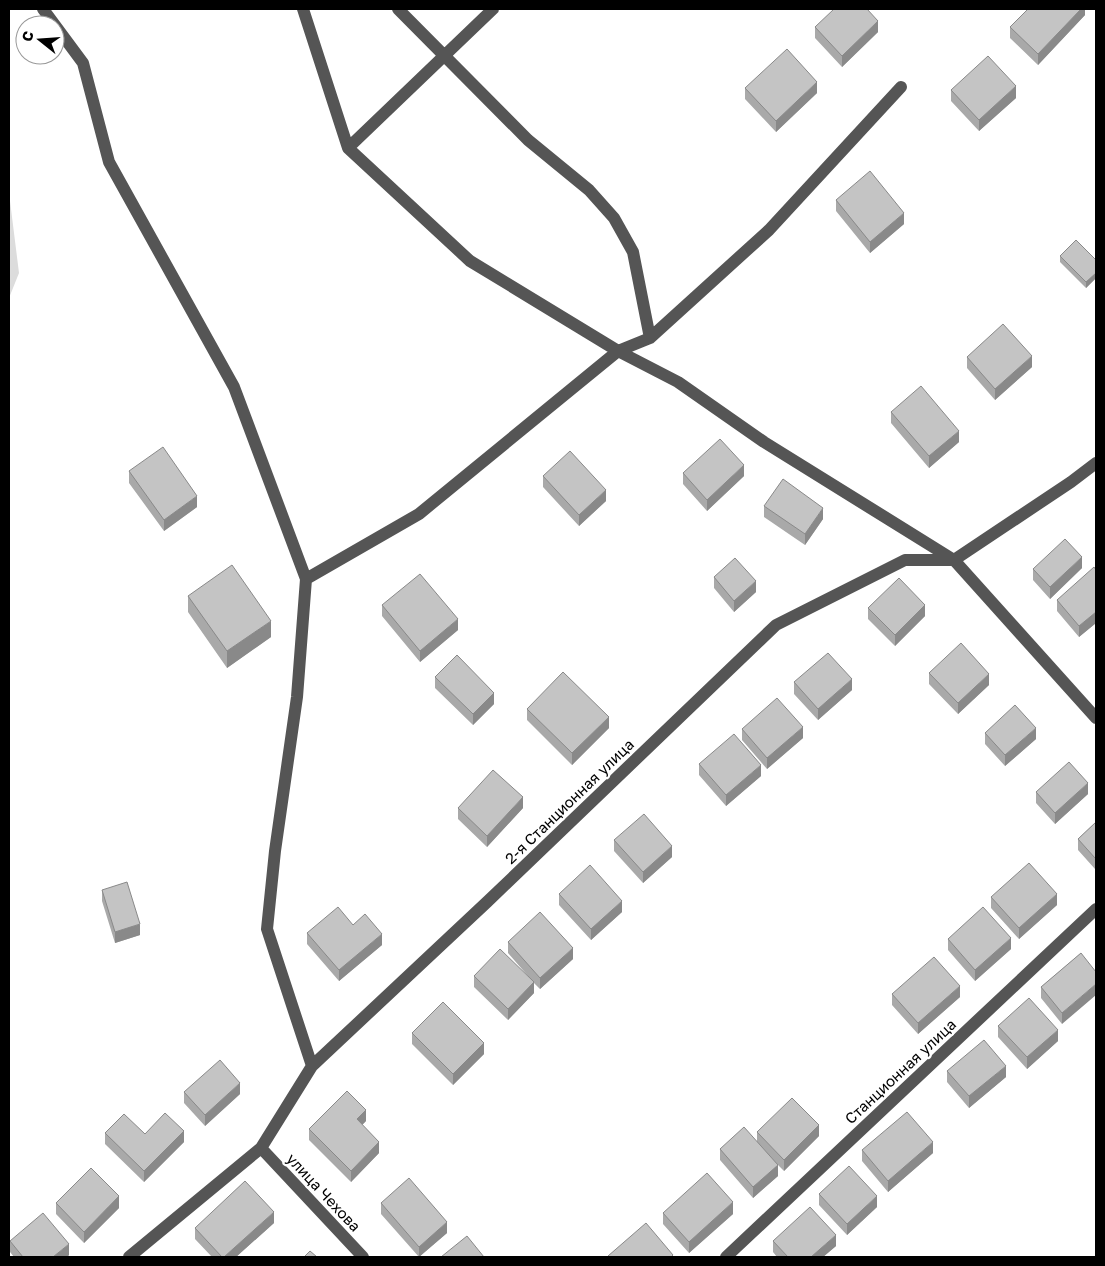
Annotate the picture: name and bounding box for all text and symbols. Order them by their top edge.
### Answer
north arrow [15,15,65,65]
text: С [18,29,37,43]
street label: 2-я Станционная улица [501,735,637,867]
street label: Станционная улица [841,1015,959,1127]
street label: улица Чехова [283,1149,365,1235]

